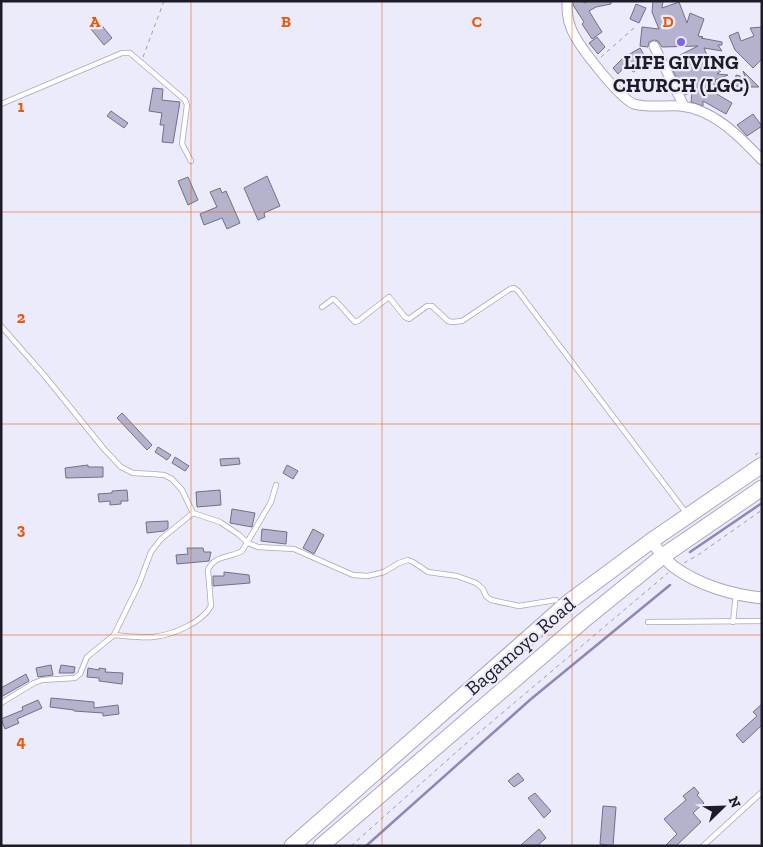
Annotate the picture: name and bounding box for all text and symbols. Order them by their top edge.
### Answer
text: A [90,12,101,31]
text: B [281,12,291,31]
text: C [472,12,482,31]
text: D [662,12,674,31]
marker: LIFE GIVING CHURCH (LGC) [675,36,687,48]
place label: LIFE GIVING CHURCH (LGC) [613,50,749,97]
text: 1 [18,97,25,116]
text: 2 [17,308,26,327]
text: 3 [17,520,26,539]
street label: Bagamoyo Road [460,592,580,700]
text: 4 [16,732,26,751]
north arrow [698,782,748,832]
text: N [725,794,745,811]

